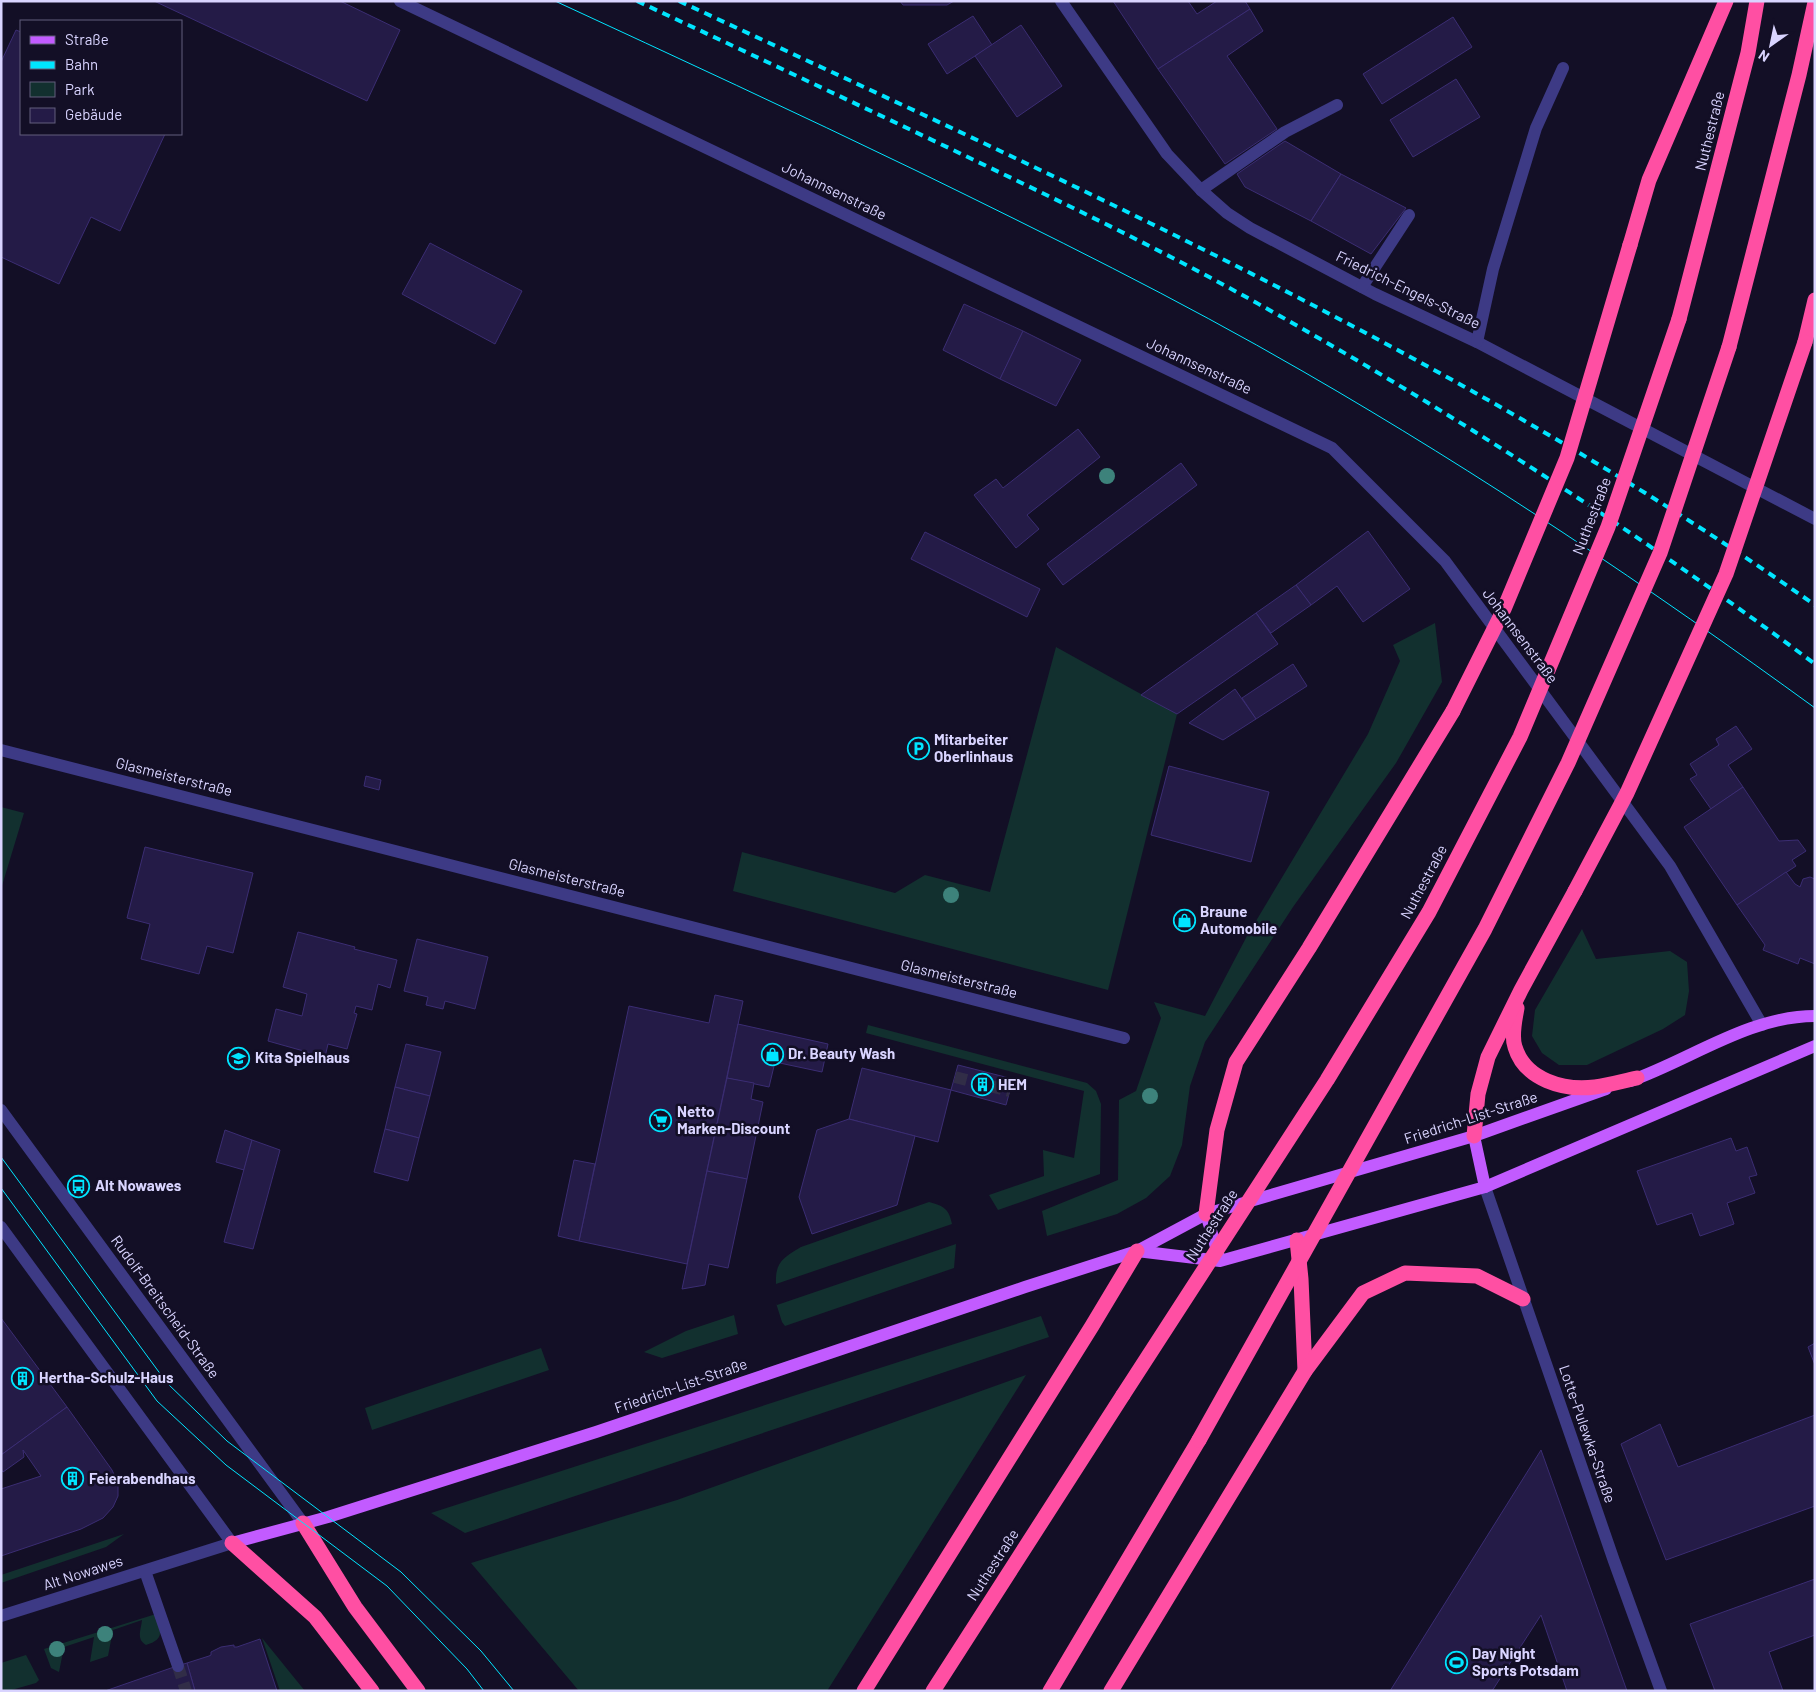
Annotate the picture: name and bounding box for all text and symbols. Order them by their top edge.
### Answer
legend [20,20,182,135]
north arrow [1746,20,1796,70]
text: Straße [65,30,109,48]
text: N [1755,47,1772,66]
text: Bahn [65,55,98,73]
text: Park [65,80,95,98]
street label: Nuthestraße [1690,89,1728,173]
text: Gebäude [65,105,122,123]
street label: Johannsenstraße [779,157,890,223]
street label: Friedrich-Engels-Straße [1333,246,1483,332]
street label: Johannsenstraße [1144,333,1255,397]
street label: Nuthestraße [1568,474,1614,557]
street label: Johannsenstraße [1479,584,1562,686]
place label: Mitarbeiter Oberlinhaus [934,730,1014,765]
parking icon: Mitarbeiter Oberlinhaus [906,737,930,761]
street label: Glasmeisterstraße [114,753,234,799]
street label: Nuthestraße [1396,841,1450,922]
street label: Glasmeisterstraße [507,854,627,900]
place label: Braune Automobile [1200,902,1277,937]
shop icon: Braune Automobile [1172,909,1196,933]
street label: Glasmeisterstraße [899,955,1019,1001]
shop icon: Dr. Beauty Wash [760,1042,784,1066]
place label: Dr. Beauty Wash [788,1044,895,1062]
school or university icon: Kita Spielhaus [227,1046,251,1070]
place label: Kita Spielhaus [255,1048,350,1066]
building icon: HEM [970,1073,994,1097]
place label: HEM [998,1075,1027,1093]
street label: Friedrich-List-Straße [1402,1087,1540,1147]
place label: Netto Marken-Discount [677,1102,791,1137]
supermarket icon: Netto Marken-Discount [649,1109,673,1133]
bus stop icon: Alt Nowawes [67,1174,91,1198]
place label: Alt Nowawes [95,1176,182,1194]
street label: Nuthestraße [1181,1185,1241,1264]
street label: Rudolf-Breitscheid-Straße [108,1231,224,1381]
street label: Friedrich-List-Straße [612,1354,749,1416]
street label: Lotte-Pulewka-Straße [1556,1362,1620,1505]
building icon: Hertha-Schulz-Haus [11,1366,35,1390]
place label: Hertha-Schulz-Haus [39,1368,174,1386]
building icon: Feierabendhaus [61,1467,85,1491]
place label: Feierabendhaus [89,1469,196,1487]
street label: Nuthestraße [962,1525,1022,1604]
street label: Alt Nowawes [40,1551,125,1593]
place label: Day Night Sports Potsdam [1472,1644,1579,1679]
sports icon: Day Night Sports Potsdam [1444,1651,1468,1675]

